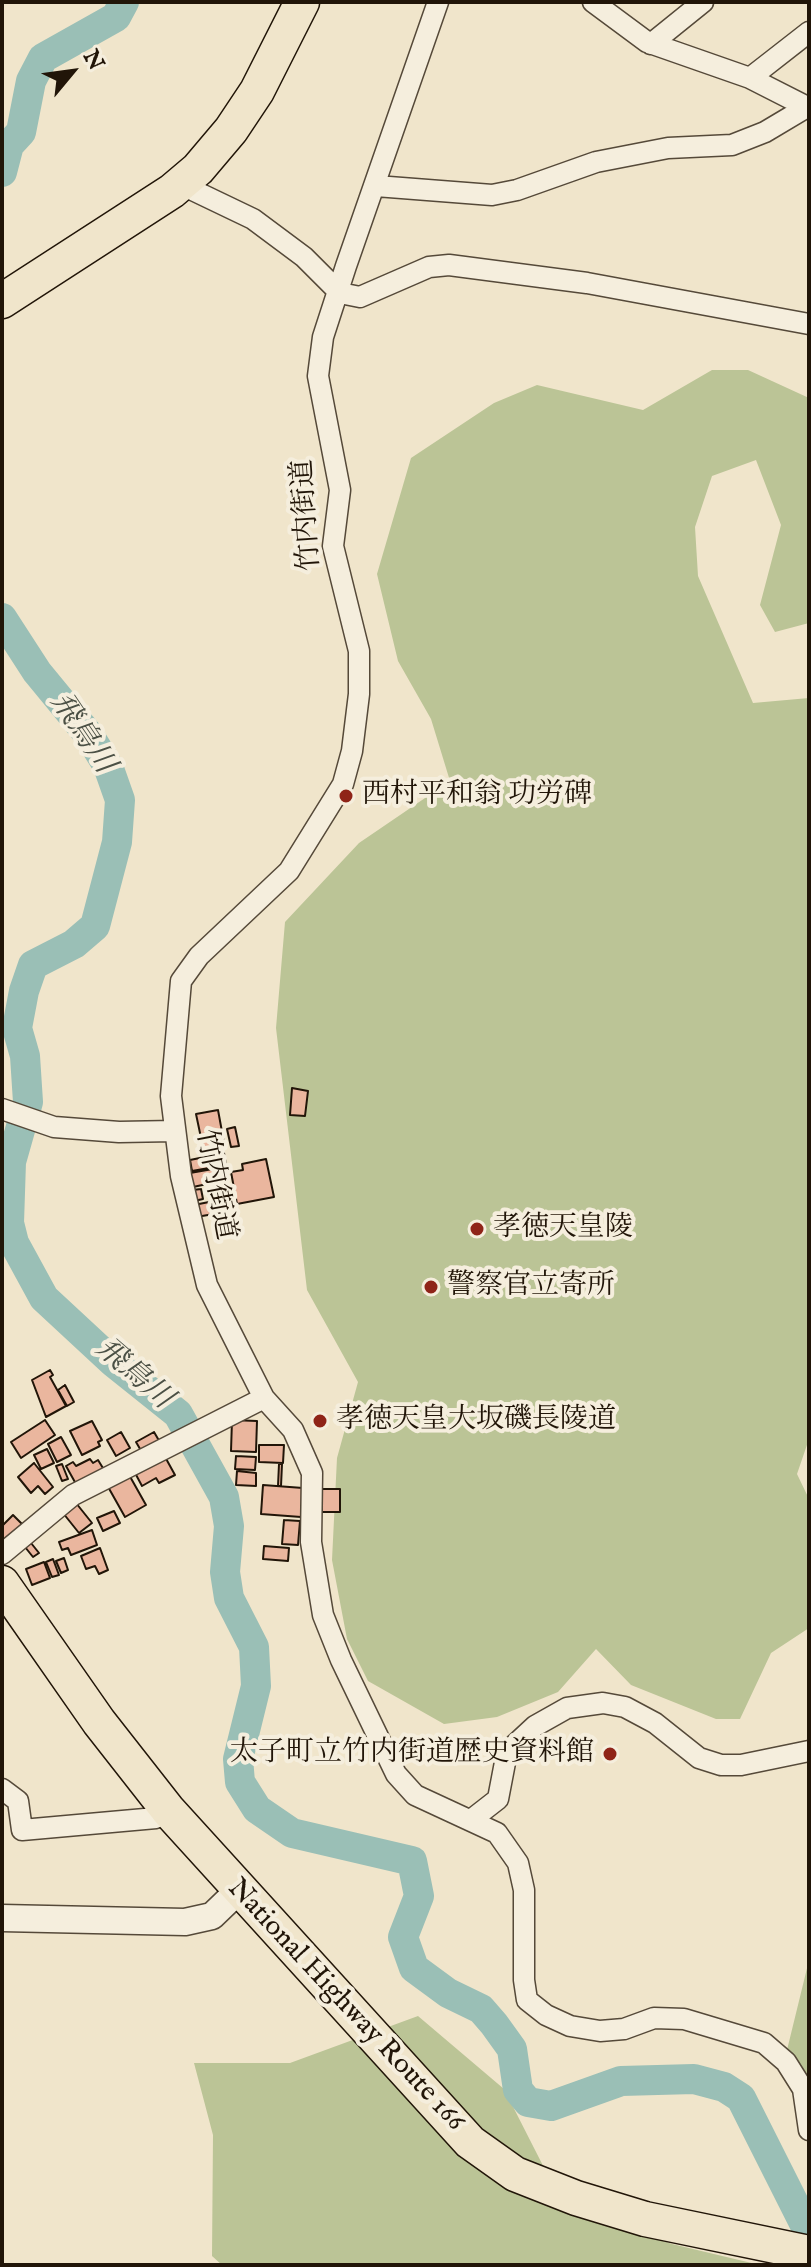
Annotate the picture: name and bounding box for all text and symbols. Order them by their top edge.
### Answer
north arrow [32,32,112,112]
text: N [76,45,110,75]
street label: 竹内街道 [287,458,329,572]
water label: 飛鳥川 [41,687,121,781]
place label: 西村平和翁 功労碑 [362,779,592,813]
marker: 西村平和翁 功労碑 [337,787,355,805]
street label: 竹内街道 [187,1127,241,1243]
place label: 孝徳天皇陵 [493,1212,633,1246]
marker: 孝徳天皇陵 [468,1220,486,1238]
place label: 警察官立寄所 [447,1270,615,1304]
marker: 警察官立寄所 [422,1278,440,1296]
water label: 飛鳥川 [87,1332,179,1418]
place label: 孝徳天皇大坂磯長陵道 [336,1404,616,1438]
marker: 孝徳天皇大坂磯長陵道 [311,1412,329,1430]
place label: 太子町立竹内街道歴史資料館 [230,1737,594,1771]
marker: 太子町立竹内街道歴史資料館 [601,1745,619,1763]
street label: National Highway Route 166 [219,1873,471,2139]

